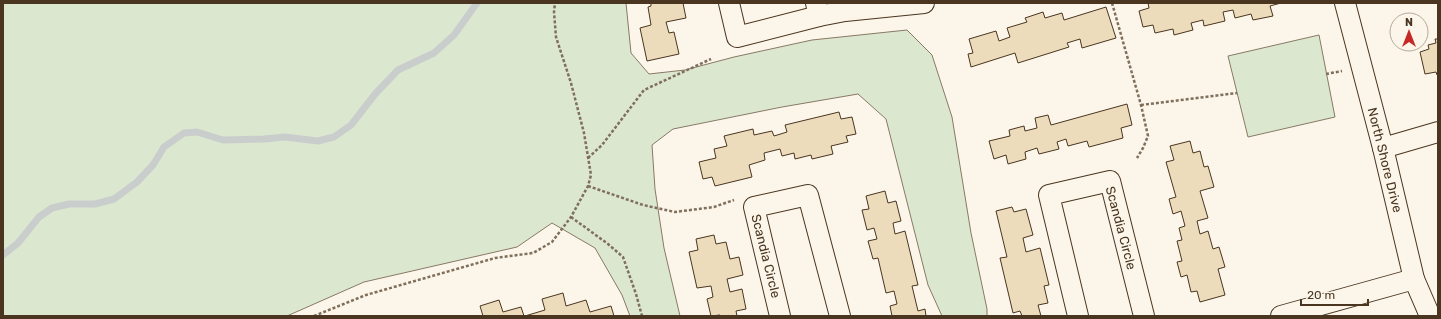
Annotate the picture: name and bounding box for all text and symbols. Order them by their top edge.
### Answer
north arrow [1389,12,1429,52]
text: N [1405,16,1413,29]
street label: North Shore Drive [1365,106,1405,214]
street label: Scandia Circle [1103,185,1139,271]
street label: Scandia Circle [748,213,784,299]
scale bar [1301,281,1368,307]
text: 20 m [1307,288,1335,302]

